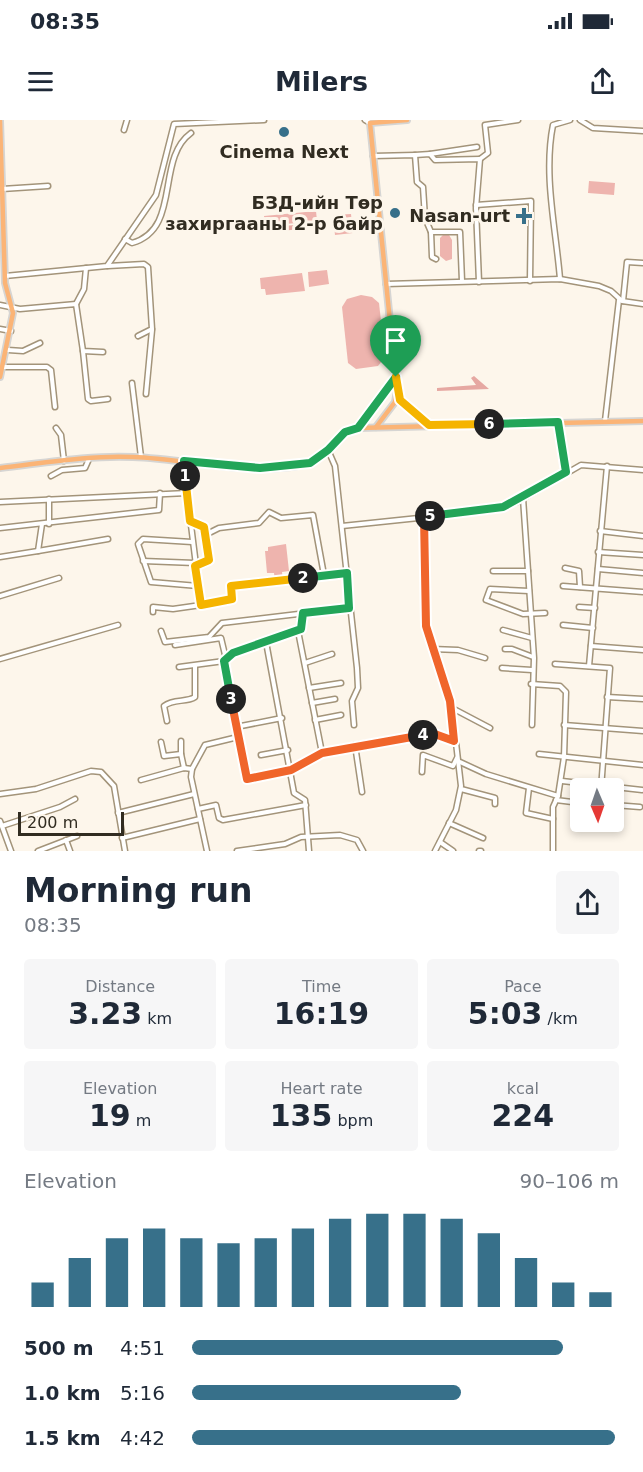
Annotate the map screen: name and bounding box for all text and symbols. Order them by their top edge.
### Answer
text: 08:35 [30,9,100,34]
icon: menu [24,65,57,98]
icon: share [586,65,619,98]
text: Milers [275,66,368,97]
marker: Cinema Next [277,125,291,139]
place label: Cinema Next [219,141,349,162]
place label: БЗД-ийн Төр захиргааны 2-р байр [165,192,383,234]
place label: Nasan-urt [409,205,510,226]
marker: БЗД-ийн Төр захиргааны 2-р байр [388,206,402,220]
marker: Nasan-urt [515,207,533,225]
pin [370,315,421,377]
icon: arrive [379,324,412,357]
pin: 6 [474,409,504,439]
text: 6 [483,414,495,433]
pin: 1 [170,461,200,491]
text: 1 [179,466,191,485]
pin: 5 [415,501,445,531]
text: 5 [424,506,436,525]
pin: 2 [288,563,318,593]
text: 2 [297,568,309,587]
pin: 3 [216,684,246,714]
text: 3 [225,689,237,708]
pin: 4 [408,720,438,750]
text: 4 [417,725,429,744]
north arrow [570,778,624,832]
map controls [570,778,624,832]
scale bar [18,809,124,836]
text: 200 m [27,813,78,832]
text: Morning run [24,871,252,910]
button: share [556,871,619,934]
text: 08:35 [24,913,82,937]
text: Distance [85,977,155,996]
text: Time [302,977,341,996]
text: Pace [504,977,542,996]
text: 3.23 [68,996,142,1031]
text: 16:19 [274,996,369,1031]
text: 5:03 [468,996,542,1031]
text: km [142,1009,172,1028]
text: /km [542,1009,578,1028]
text: Elevation [83,1079,157,1098]
text: Heart rate [280,1079,363,1098]
text: kcal [507,1079,539,1098]
text: 19 [89,1098,131,1133]
text: 135 [270,1098,332,1133]
text: 224 [492,1098,554,1133]
text: m [131,1111,151,1130]
text: bpm [332,1111,373,1130]
text: Elevation [24,1169,117,1193]
text: 90–106 m [520,1169,619,1193]
text: 500 m [24,1336,94,1360]
text: 4:51 [120,1336,165,1360]
text: 1.0 km [24,1381,101,1405]
text: 5:16 [120,1381,165,1405]
text: 1.5 km [24,1426,101,1450]
text: 4:42 [120,1426,165,1450]

